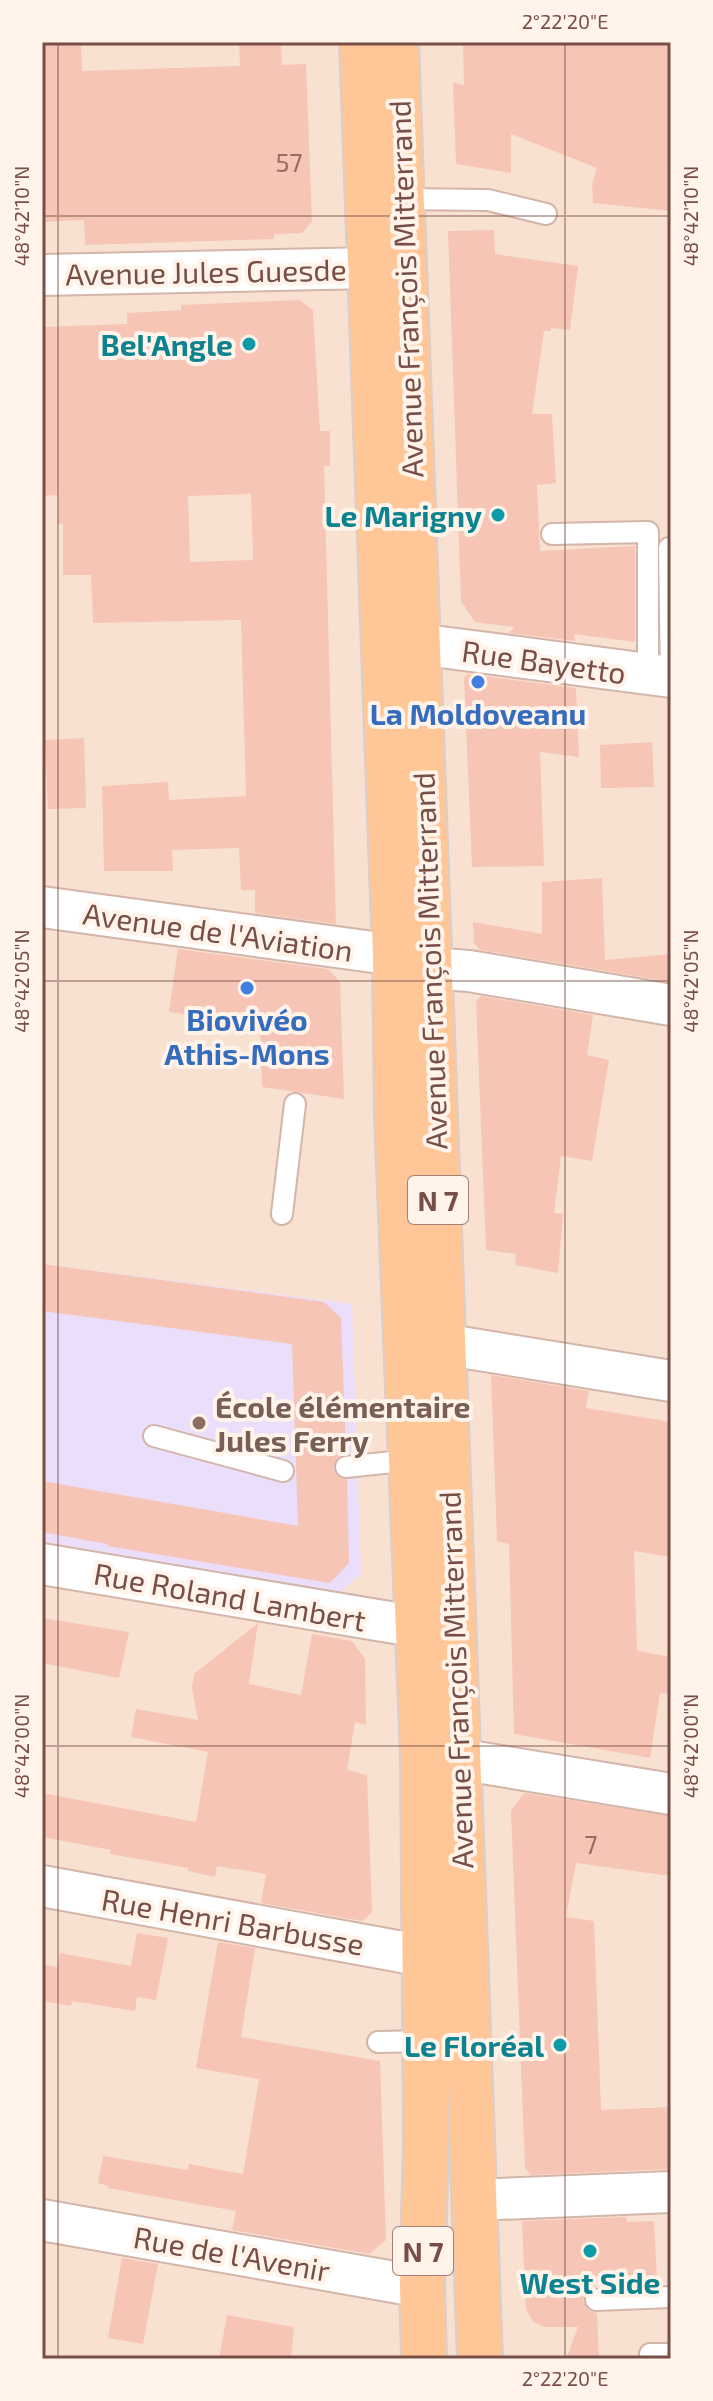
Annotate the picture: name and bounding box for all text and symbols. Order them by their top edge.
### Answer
text: 2°22'20"E [522,9,608,33]
street label: Avenue François Mitterrand [380,100,431,478]
house number: 57 [275,146,303,177]
text: 48°42'10"N [9,166,33,266]
text: 48°42'10"N [678,166,702,266]
street label: Avenue Jules Guesde [65,251,347,291]
place label: Bel'Angle [100,326,233,362]
marker: Bel'Angle [240,335,258,353]
place label: Le Marigny [324,497,482,534]
marker: Le Marigny [489,506,507,524]
street label: Rue Bayetto [460,632,628,690]
marker: La Moldoveanu [469,673,487,691]
place label: La Moldoveanu [370,695,586,731]
street label: Avenue François Mitterrand [404,772,455,1150]
street label: Avenue de l'Aviation [81,894,355,968]
text: 48°42'05"N [9,929,33,1033]
text: 48°42'05"N [678,929,702,1033]
marker: Biovivéo Athis-Mons [238,979,256,997]
place label: Biovivéo Athis-Mons [164,1001,330,1071]
road number: N 7 [408,1176,468,1224]
place label: École élémentaire Jules Ferry [215,1388,471,1459]
marker: École élémentaire Jules Ferry [190,1414,208,1432]
street label: Avenue François Mitterrand [430,1491,481,1869]
street label: Rue Roland Lambert [91,1554,369,1638]
text: 48°42'00"N [9,1694,33,1798]
text: 48°42'00"N [678,1694,702,1798]
house number: 7 [584,1828,598,1859]
street label: Rue Henri Barbusse [99,1880,367,1962]
place label: Le Floréal [404,2027,544,2063]
marker: Le Floréal [551,2036,569,2054]
street label: Rue de l'Avenir [131,2218,333,2288]
road number: N 7 [393,2227,453,2275]
marker: West Side [581,2242,599,2260]
place label: West Side [519,2264,661,2300]
text: 2°22'20"E [522,2366,608,2390]

